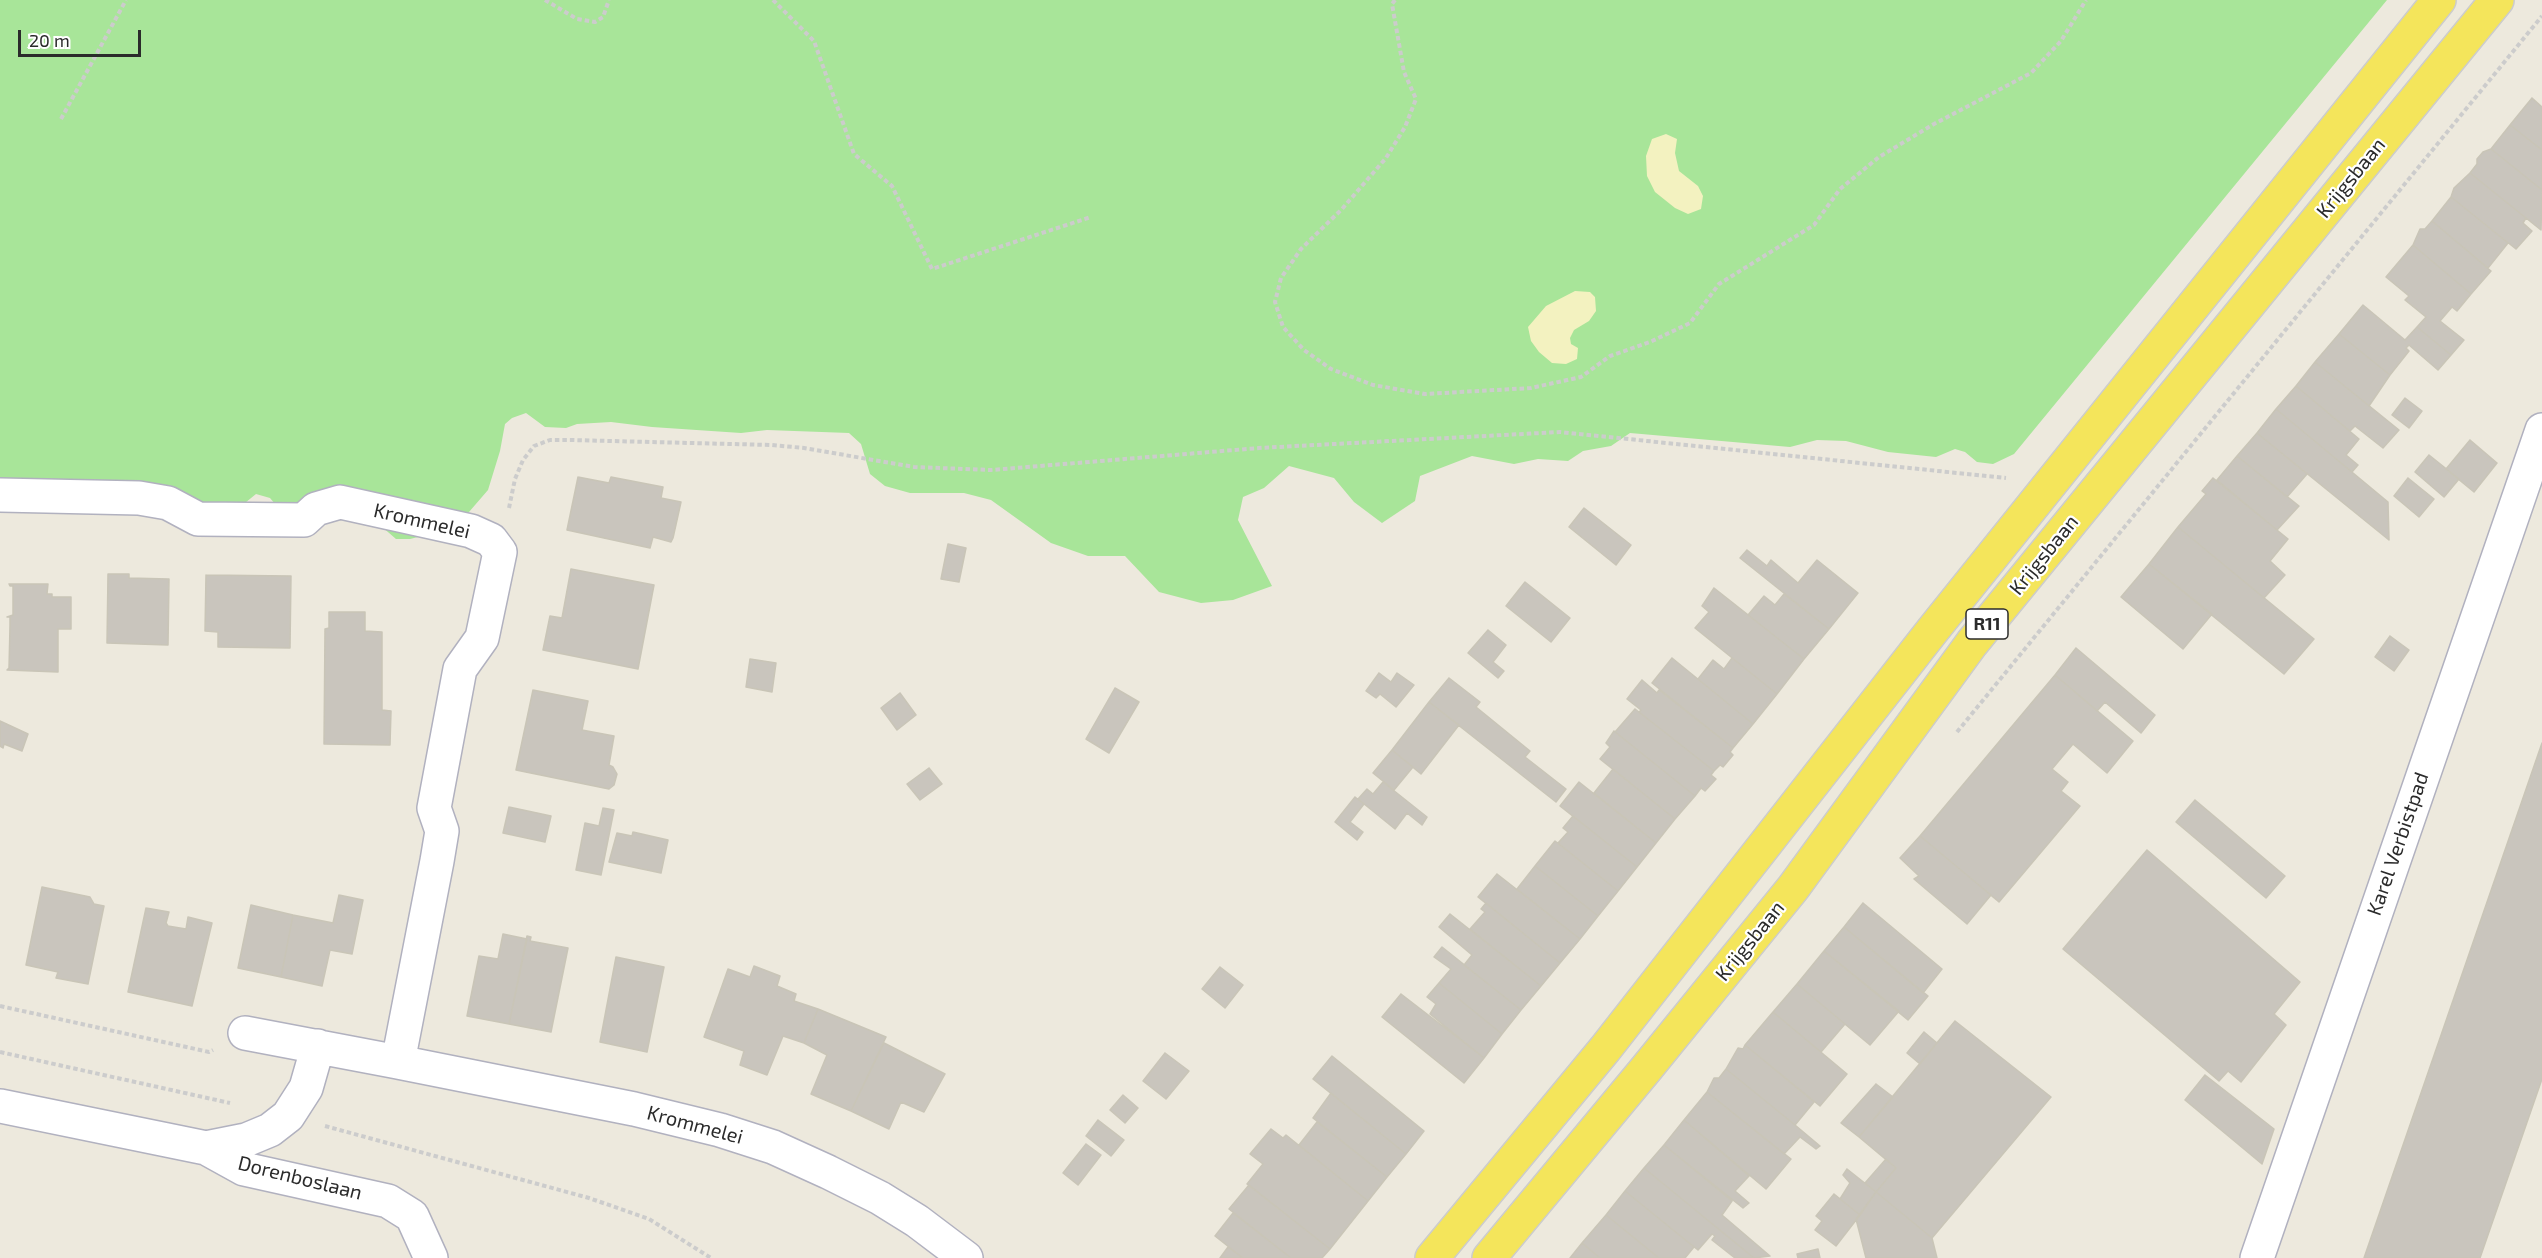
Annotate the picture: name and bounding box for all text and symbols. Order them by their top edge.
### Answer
scale bar [21,18,144,56]
text: 20 m [29,29,70,51]
street label: Krijgsbaan [2311,133,2391,223]
street label: Krommelei [371,498,473,544]
street label: Krijgsbaan [2004,510,2084,600]
road number: R11 [1966,609,2008,639]
street label: Karel Verbistpad [2362,769,2434,919]
street label: Krijgsbaan [1710,896,1790,986]
street label: Krommelei [644,1101,746,1149]
street label: Dorenboslaan [235,1151,365,1205]

